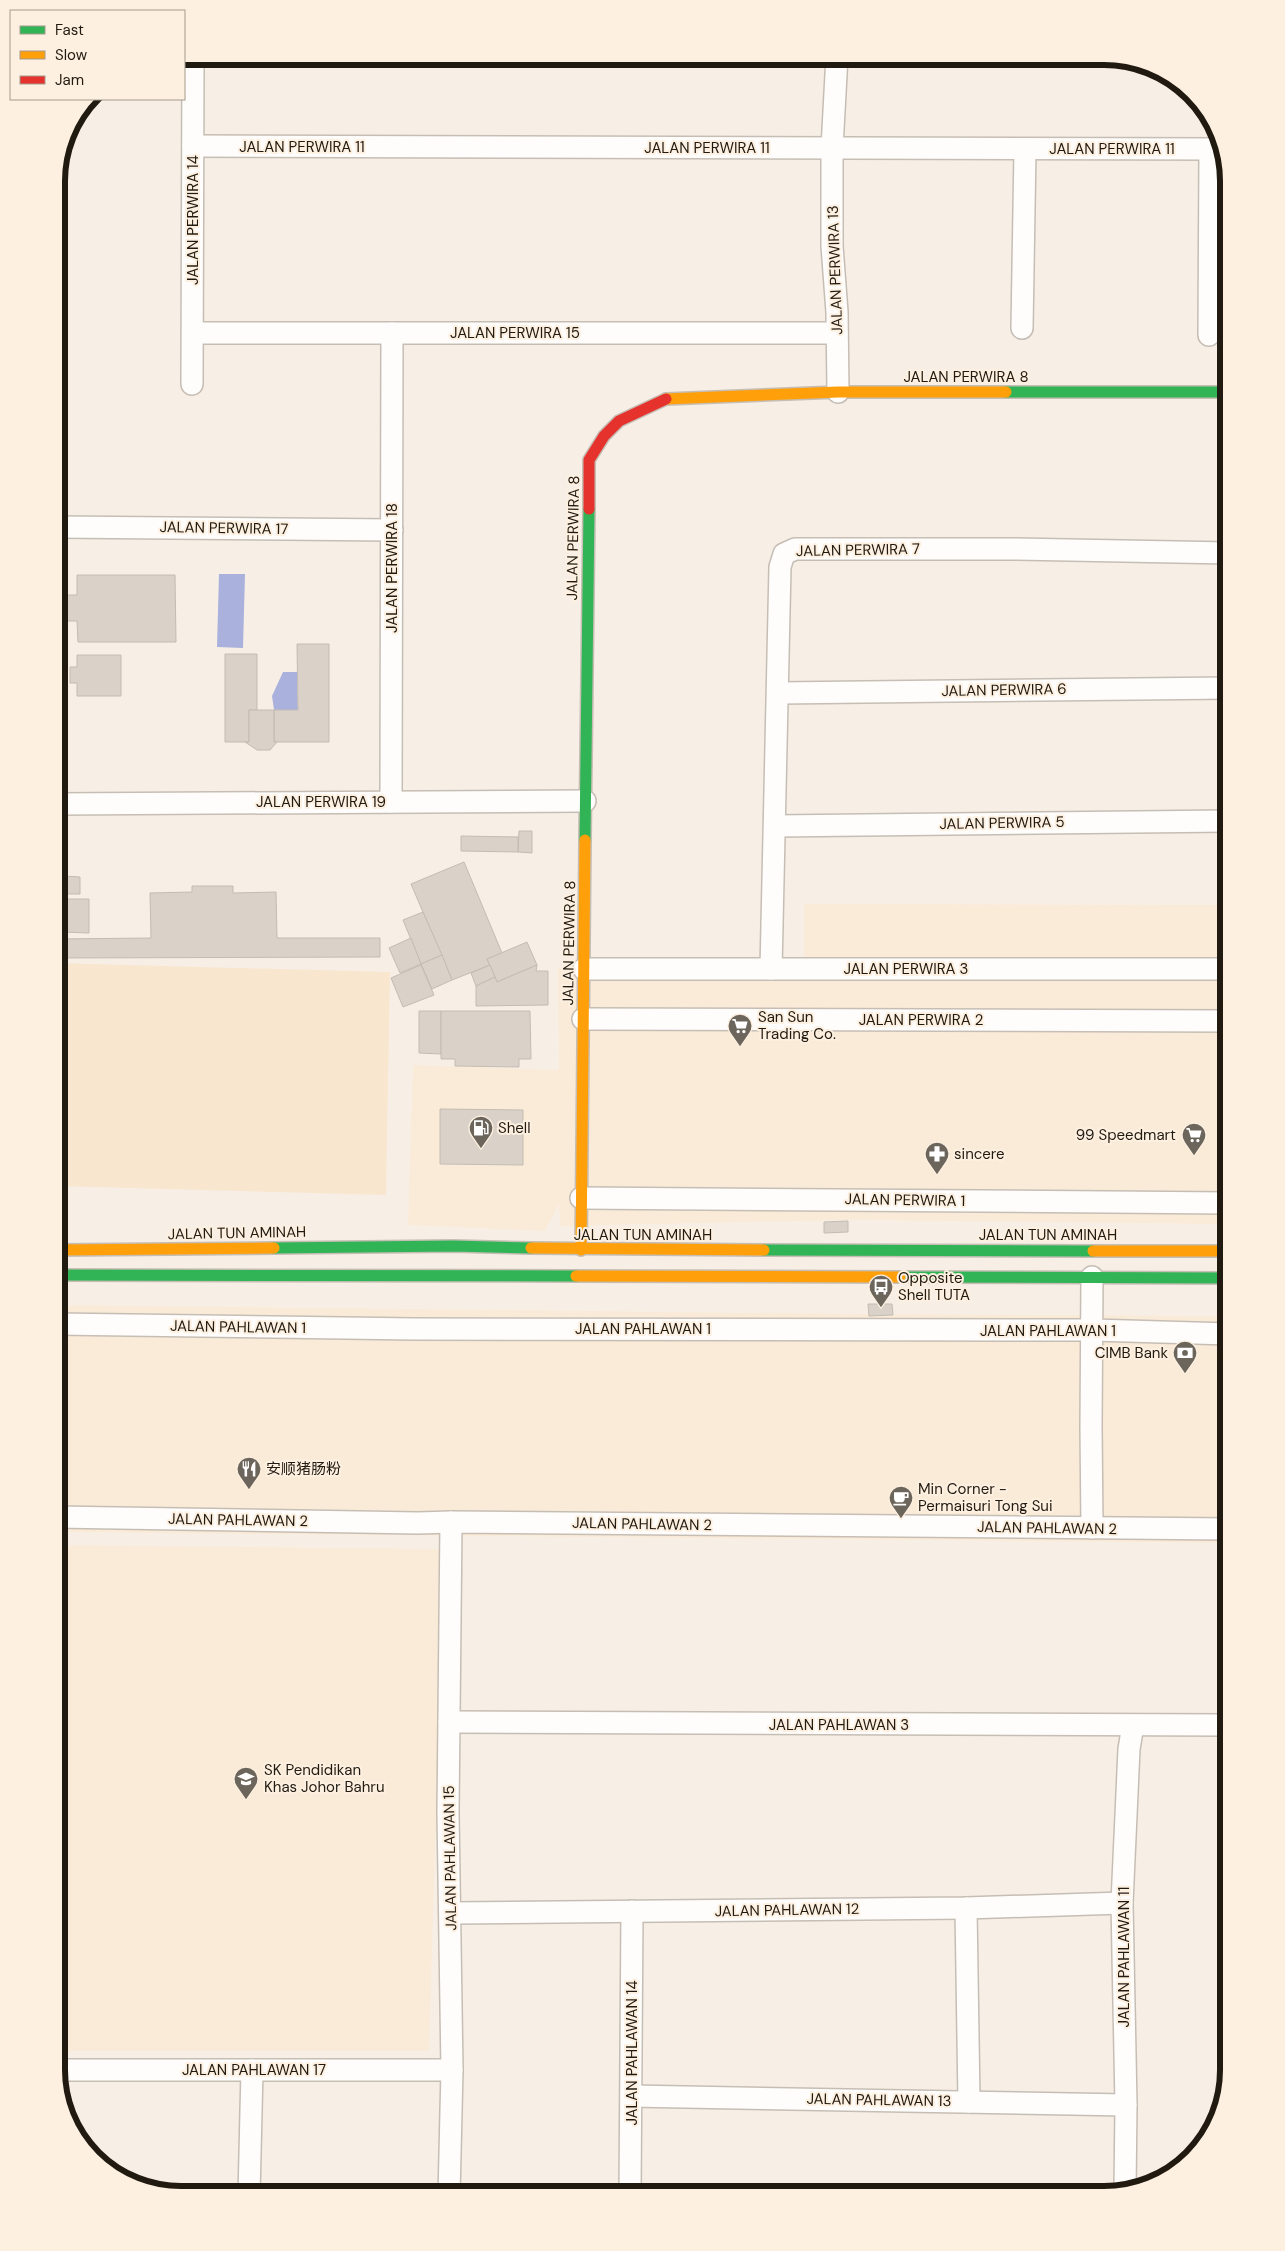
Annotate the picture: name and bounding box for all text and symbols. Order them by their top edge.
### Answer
legend [10,10,185,100]
text: Fast [55,20,84,40]
text: Slow [55,45,88,65]
text: Jam [55,70,84,90]
street label: JALAN PERWIRA 11 [239,137,365,157]
street label: JALAN PERWIRA 11 [644,138,770,158]
street label: JALAN PERWIRA 11 [1049,139,1175,159]
street label: JALAN PERWIRA 14 [183,155,203,285]
street label: JALAN PERWIRA 13 [823,205,847,335]
street label: JALAN PERWIRA 15 [450,323,580,343]
street label: JALAN PERWIRA 8 [903,367,1029,387]
street label: JALAN PERWIRA 8 [562,475,584,601]
street label: JALAN PERWIRA 18 [382,503,402,633]
street label: JALAN PERWIRA 17 [160,517,288,539]
street label: JALAN PERWIRA 7 [796,539,920,561]
street label: JALAN PERWIRA 6 [941,679,1067,701]
street label: JALAN PERWIRA 19 [256,792,386,812]
street label: JALAN PERWIRA 5 [939,812,1065,834]
street label: JALAN PERWIRA 8 [558,880,580,1006]
street label: JALAN PERWIRA 3 [844,959,968,979]
place label: San Sun Trading Co. [758,1007,836,1044]
street label: JALAN PERWIRA 2 [859,1010,983,1030]
supermarket icon: San Sun Trading Co. [727,1013,753,1047]
fuel station icon: Shell [468,1115,494,1149]
place label: Shell [498,1118,531,1138]
supermarket icon: 99 Speedmart [1181,1122,1207,1156]
place label: 99 Speedmart [1076,1125,1176,1145]
pharmacy icon: sincere [924,1141,950,1175]
place label: sincere [954,1144,1005,1164]
street label: JALAN PERWIRA 1 [845,1189,965,1211]
street label: JALAN TUN AMINAH [168,1222,306,1244]
street label: JALAN TUN AMINAH [574,1225,712,1245]
street label: JALAN TUN AMINAH [979,1225,1117,1245]
place label: Opposite Shell TUTA [898,1268,970,1305]
bus stop icon: Opposite Shell TUTA [868,1274,894,1308]
street label: JALAN PAHLAWAN 1 [170,1316,306,1338]
street label: JALAN PAHLAWAN 1 [575,1319,711,1339]
street label: JALAN PAHLAWAN 1 [980,1321,1116,1341]
bank icon: CIMB Bank [1172,1340,1198,1374]
place label: CIMB Bank [1095,1343,1168,1363]
restaurant icon: 安顺猪肠粉 [236,1456,262,1490]
place label: 安顺猪肠粉 [266,1459,341,1479]
place label: Min Corner - Permaisuri Tong Sui [918,1479,1053,1516]
cafe icon: Min Corner - Permaisuri Tong Sui [888,1485,914,1519]
street label: JALAN PAHLAWAN 2 [168,1509,308,1531]
street label: JALAN PAHLAWAN 2 [572,1513,712,1535]
street label: JALAN PAHLAWAN 2 [977,1517,1117,1539]
street label: JALAN PAHLAWAN 3 [769,1715,909,1735]
place label: SK Pendidikan Khas Johor Bahru [264,1760,385,1797]
school or university icon: SK Pendidikan Khas Johor Bahru [233,1766,259,1800]
street label: JALAN PAHLAWAN 15 [439,1785,461,1931]
street label: JALAN PAHLAWAN 11 [1114,1887,1134,2027]
street label: JALAN PAHLAWAN 12 [714,1899,860,1921]
street label: JALAN PAHLAWAN 14 [622,1980,642,2126]
street label: JALAN PAHLAWAN 17 [182,2060,326,2080]
street label: JALAN PAHLAWAN 13 [806,2089,952,2111]

